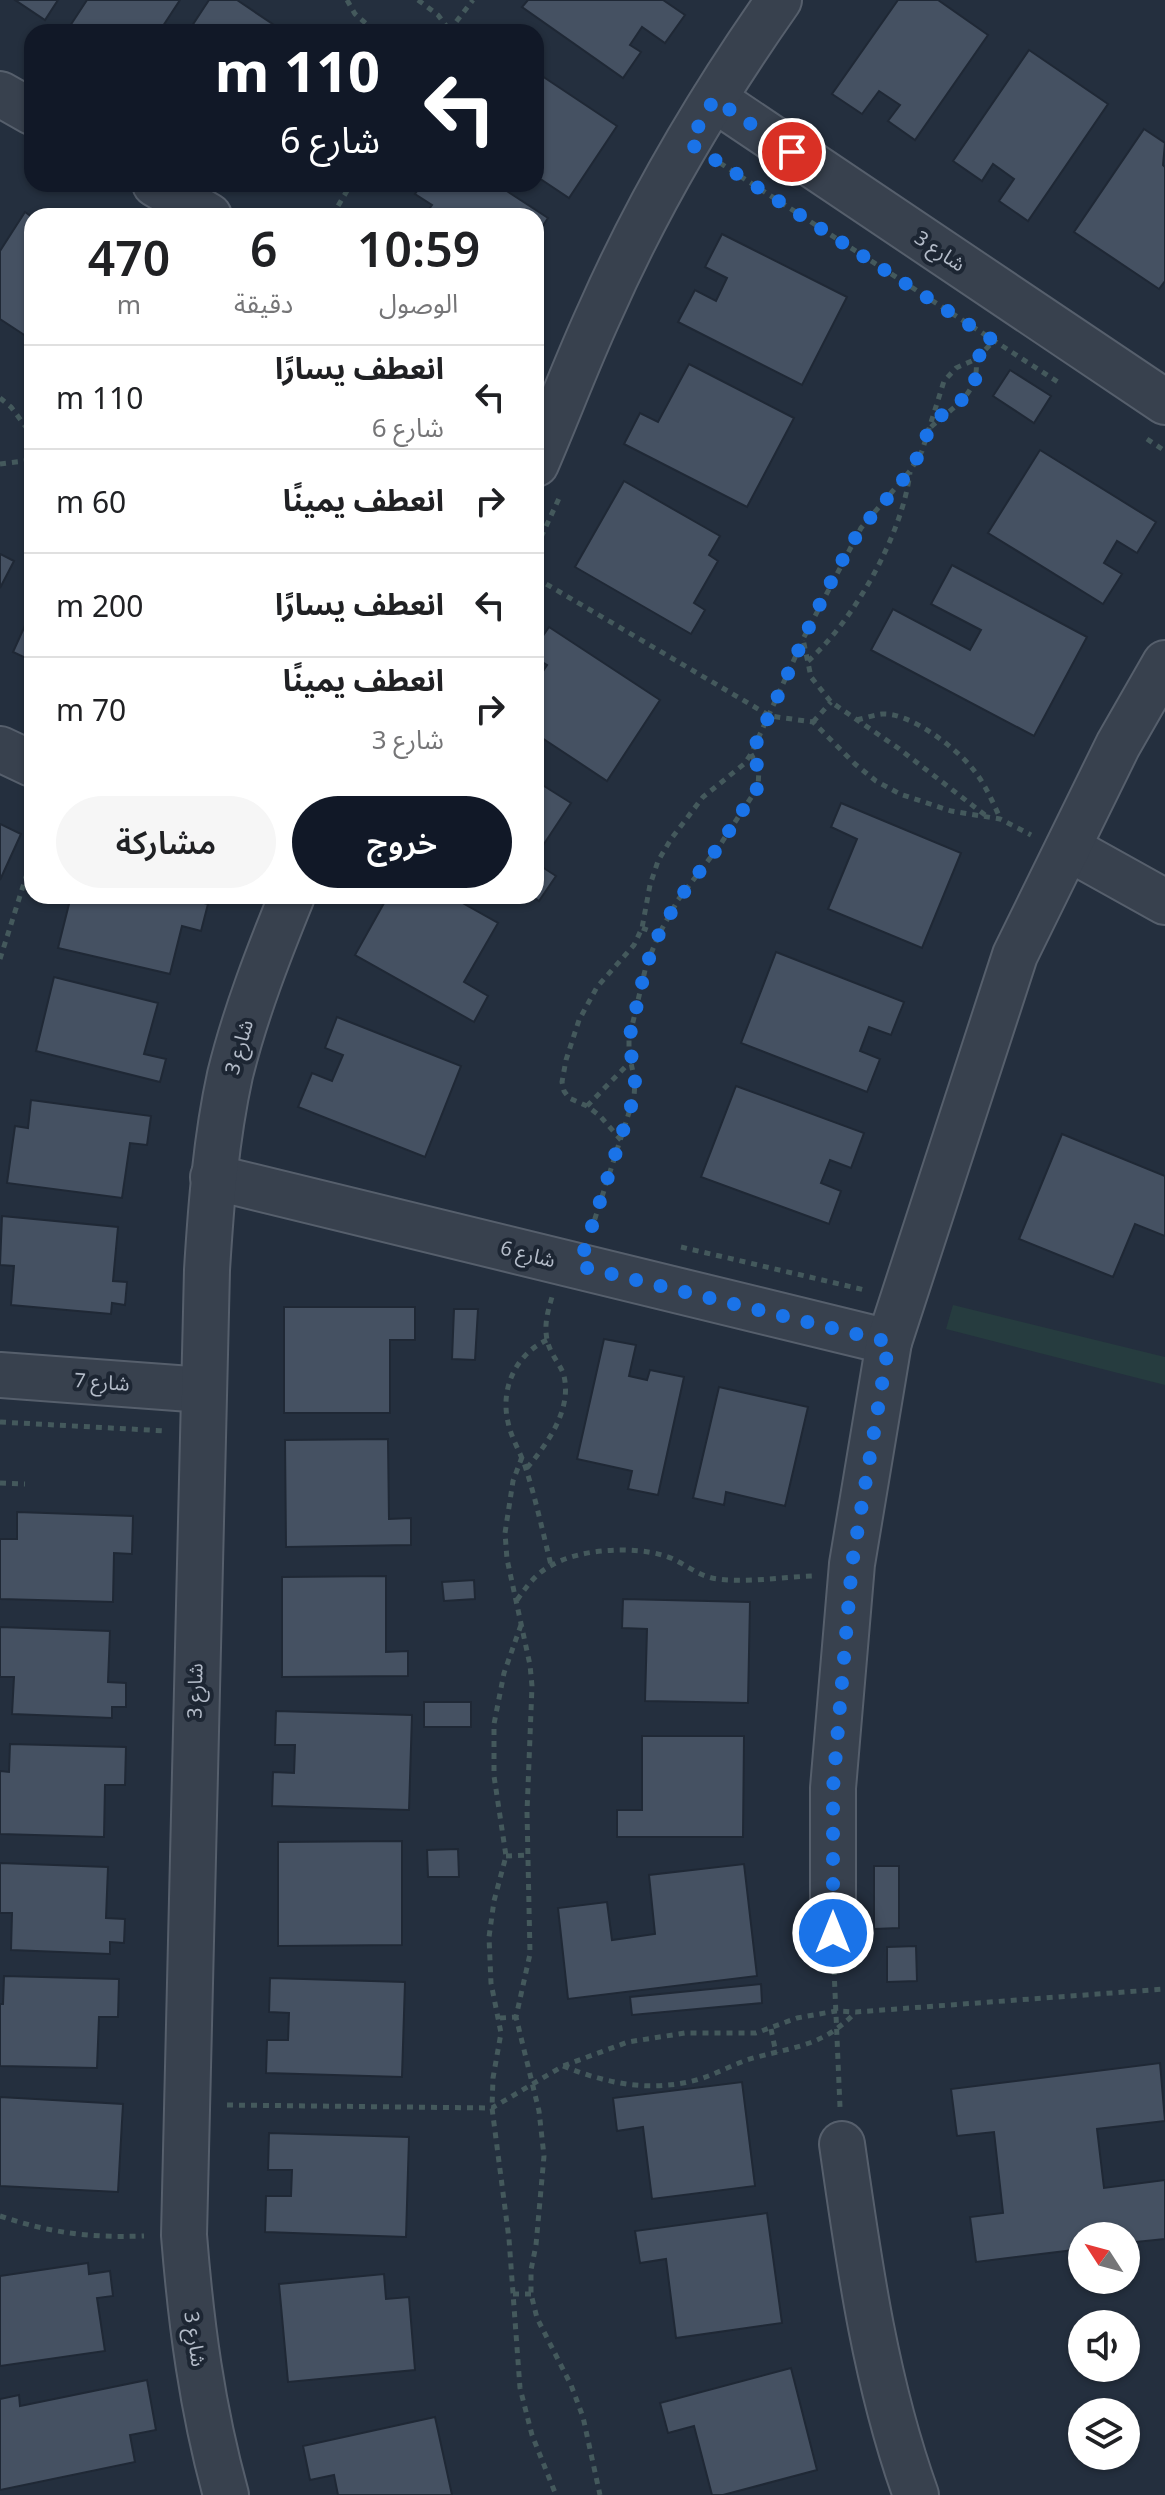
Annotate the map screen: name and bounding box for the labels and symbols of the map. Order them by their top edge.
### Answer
pin [758,118,826,186]
street label: شارع 3 [909,224,971,279]
street label: شارع 3 [218,1016,261,1078]
street label: شارع 6 [497,1234,558,1275]
street label: شارع 7 [73,1366,131,1399]
street label: شارع 3 [181,1663,210,1719]
position arrow [791,1891,875,1975]
north arrow [1068,2222,1140,2294]
street label: شارع 3 [176,2310,213,2369]

